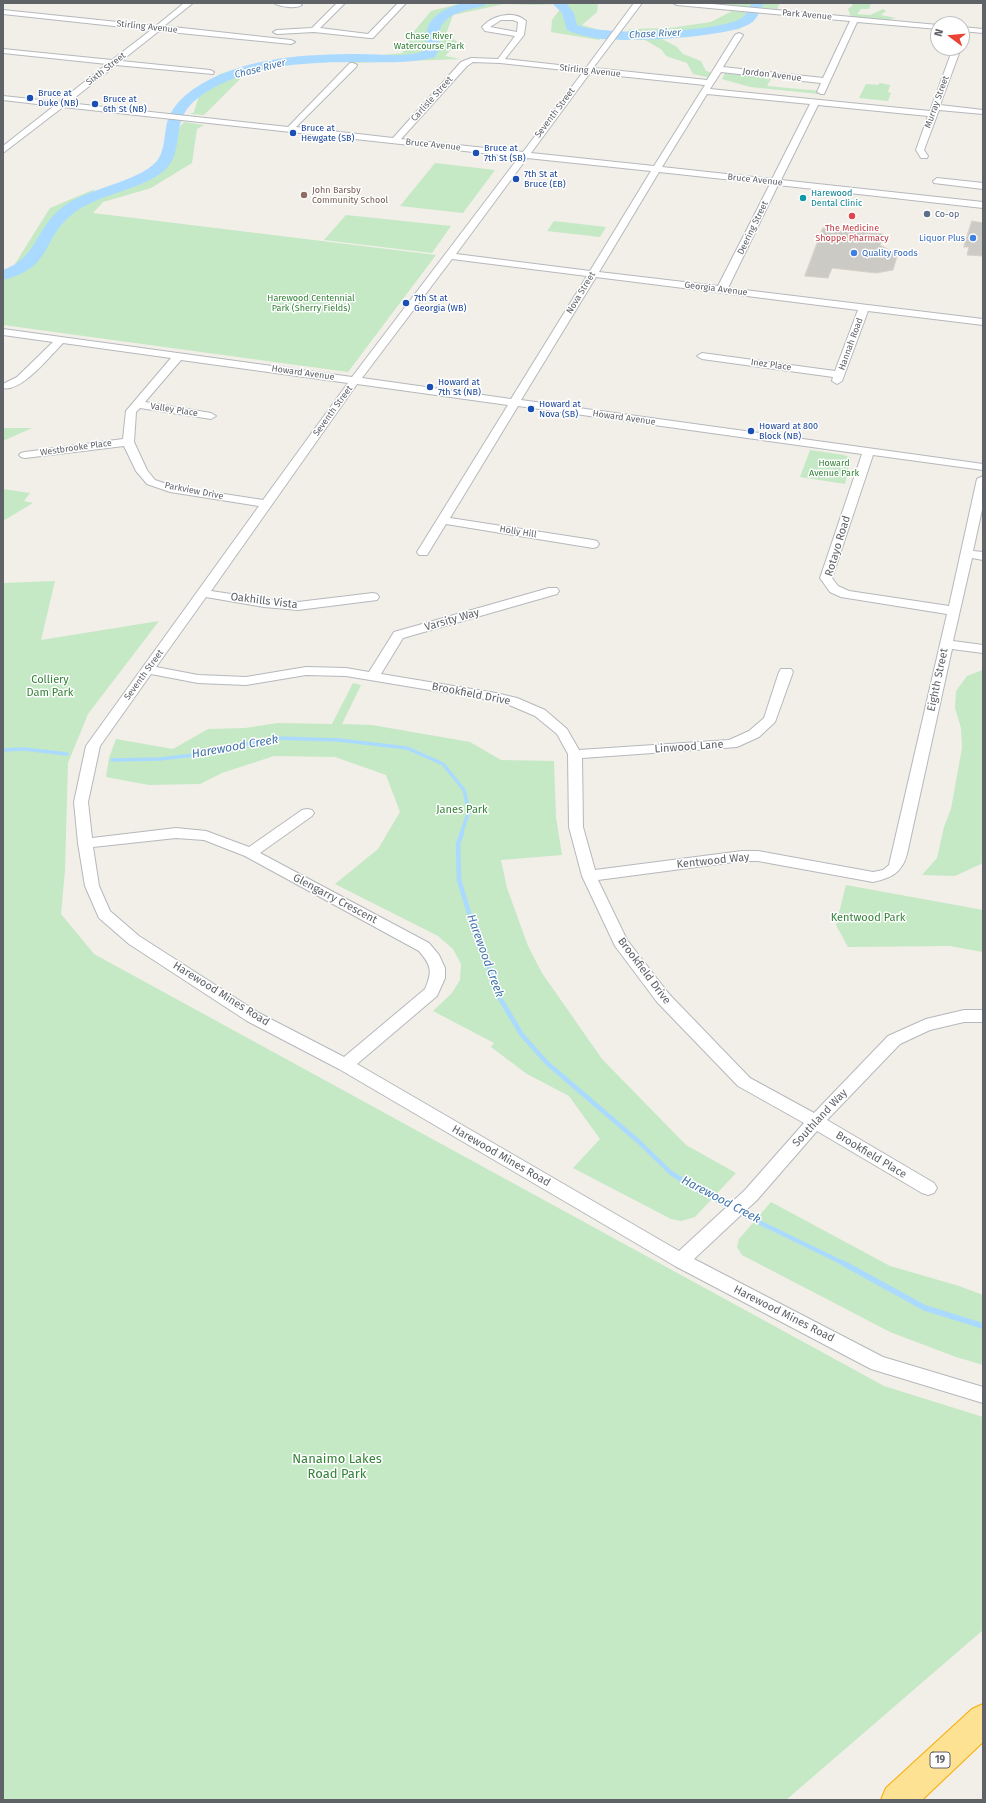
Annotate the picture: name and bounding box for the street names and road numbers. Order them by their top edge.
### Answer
street label: Park Avenue [782,7,832,23]
street label: Stirling Avenue [116,18,178,36]
street label: Sixth Street [84,50,128,88]
street label: Stirling Avenue [559,62,621,80]
street label: Jordon Avenue [742,66,802,84]
street label: Carlisle Street [409,74,455,124]
street label: Murray Street [923,74,951,130]
street label: Seventh Street [533,86,577,140]
street label: Bruce Avenue [405,137,461,153]
street label: Bruce Avenue [727,172,783,188]
street label: Deering Street [735,199,771,257]
street label: Nova Street [564,270,598,316]
street label: Georgia Avenue [684,280,748,298]
street label: Hannah Road [837,316,865,372]
street label: Inez Place [750,357,792,373]
street label: Howard Avenue [271,363,335,383]
street label: Seventh Street [311,384,355,438]
street label: Valley Place [149,401,199,419]
street label: Howard Avenue [592,408,656,428]
street label: Westbrooke Place [39,438,113,458]
street label: Parkview Drive [164,480,224,502]
street label: Rotayo Road [823,514,853,578]
street label: Holly Hill [499,524,537,540]
street label: Oakhills Vista [230,590,298,612]
street label: Varsity Way [423,606,481,634]
street label: Eighth Street [925,647,951,713]
street label: Seventh Street [122,648,166,702]
street label: Brookfield Drive [431,680,511,708]
street label: Linwood Lane [654,738,724,756]
street label: Kentwood Way [676,851,750,871]
street label: Glengarry Crescent [291,871,379,927]
street label: Brookfield Drive [615,935,673,1007]
street label: Harewood Mines Road [170,959,272,1029]
street label: Southland Way [790,1086,850,1150]
street label: Harewood Mines Road [450,1123,552,1189]
street label: Brookfield Place [833,1129,909,1181]
street label: Harewood Mines Road [731,1283,837,1345]
road number: 19 [930,1752,950,1768]

